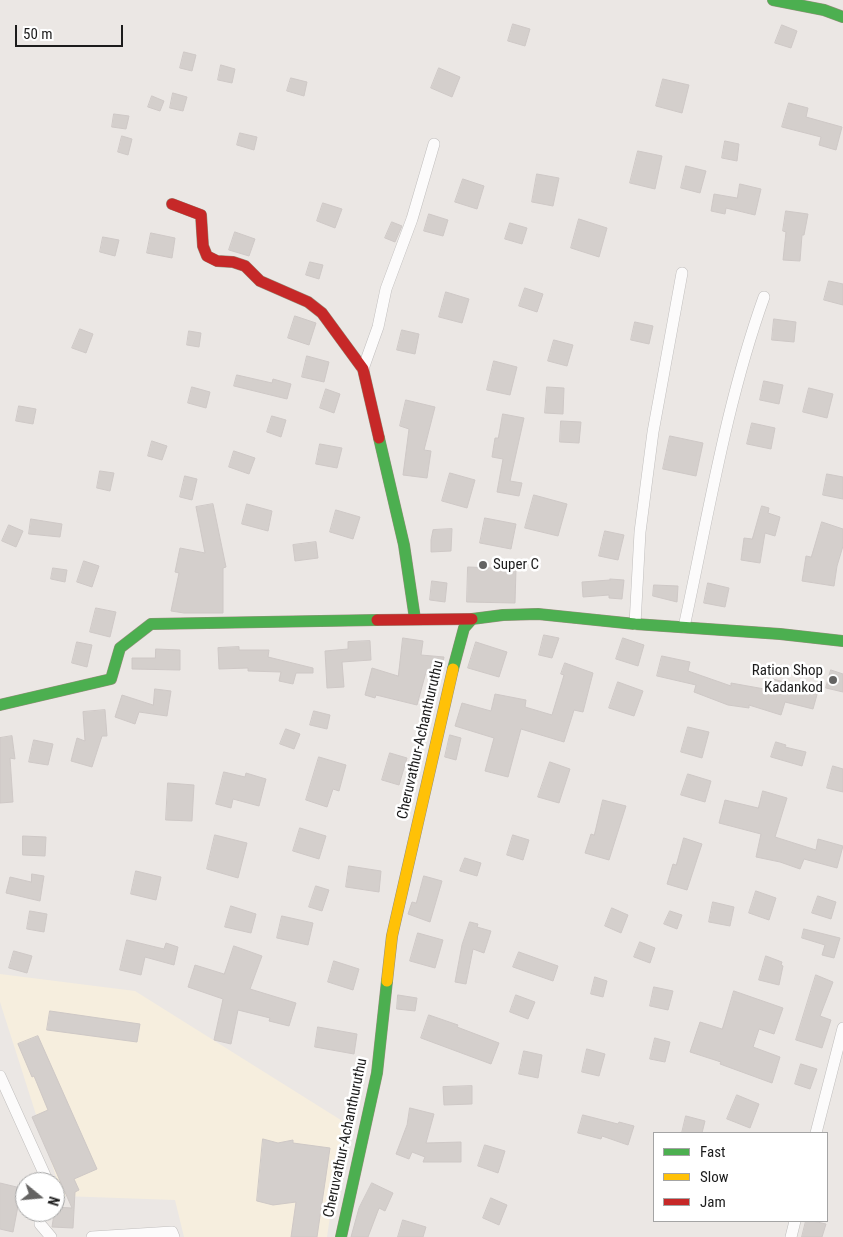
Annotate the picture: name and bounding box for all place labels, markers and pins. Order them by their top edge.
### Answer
place label: Super C [493,556,539,574]
marker: Super C [477,559,489,571]
place label: Ration Shop Kadankod [752,662,823,697]
marker: Ration Shop Kadankod [827,674,839,686]

